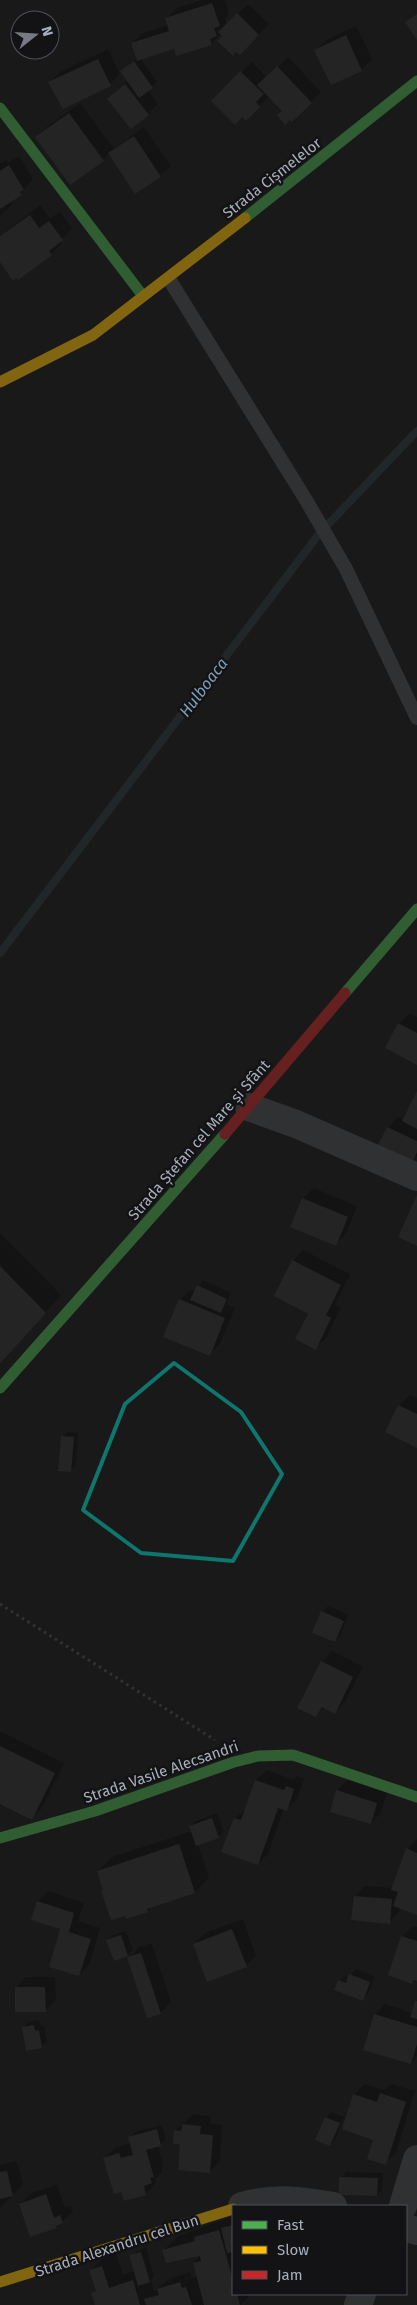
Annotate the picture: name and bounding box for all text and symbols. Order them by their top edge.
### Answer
north arrow [10,10,60,60]
text: N [37,24,56,38]
street label: Strada Cișmelelor [219,134,326,223]
water label: Hulboaca [175,654,232,720]
street label: Strada Ștefan cel Mare și Sfânt [125,1056,275,1224]
street label: Strada Vasile Alecsandri [81,1737,241,1807]
legend [232,2205,407,2295]
street label: Strada Alexandru cel Bun [33,2211,201,2281]
text: Fast [277,2216,304,2234]
text: Slow [277,2241,309,2259]
text: Jam [277,2266,303,2284]

